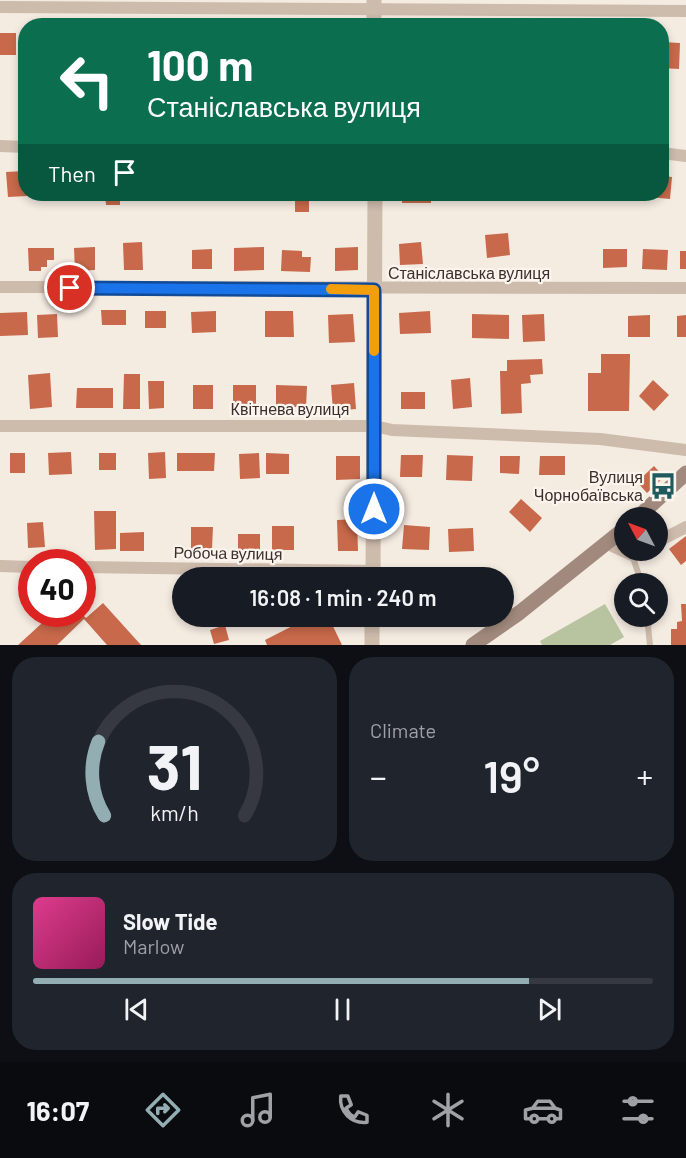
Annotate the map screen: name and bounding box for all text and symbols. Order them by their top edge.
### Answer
text: 100 m [147,39,253,89]
icon: left [48,42,126,120]
text: Станіславська вулиця [147,90,421,122]
icon: arrive [108,156,141,189]
text: Then [48,160,96,186]
pin [44,262,95,313]
street label: Станіславська вулиця [388,263,550,282]
icon: arrive [53,271,86,304]
street label: Квітнева вулиця [231,399,349,418]
place label: Вулиця Чорнобаївська [534,467,643,504]
bus stop icon: Вулиця Чорнобаївська [648,471,678,501]
position arrow [342,477,406,541]
north arrow [614,507,668,561]
map controls [614,507,668,627]
street label: Робоча вулиця [173,542,283,563]
speed limit sign: 40 [18,549,96,627]
button: search [614,573,668,627]
text: 16:08 · 1 min · 240 m [249,584,437,610]
text: Climate [370,718,436,742]
text: 31 [147,728,202,802]
text: 19° [483,748,540,802]
text: − [370,756,387,796]
text: + [637,756,653,796]
text: km/h [150,800,199,825]
text: Slow Tide [123,908,218,934]
text: Marlow [123,934,184,958]
icon: previous [120,993,153,1026]
icon: pause [326,993,359,1026]
icon: next [533,993,566,1026]
icon: directions [142,1089,184,1131]
icon: music [237,1089,279,1131]
icon: phone [332,1089,374,1131]
icon: climate [427,1089,469,1131]
icon: car [522,1089,564,1131]
icon: filters [617,1089,659,1131]
text: 16:07 [27,1094,89,1126]

